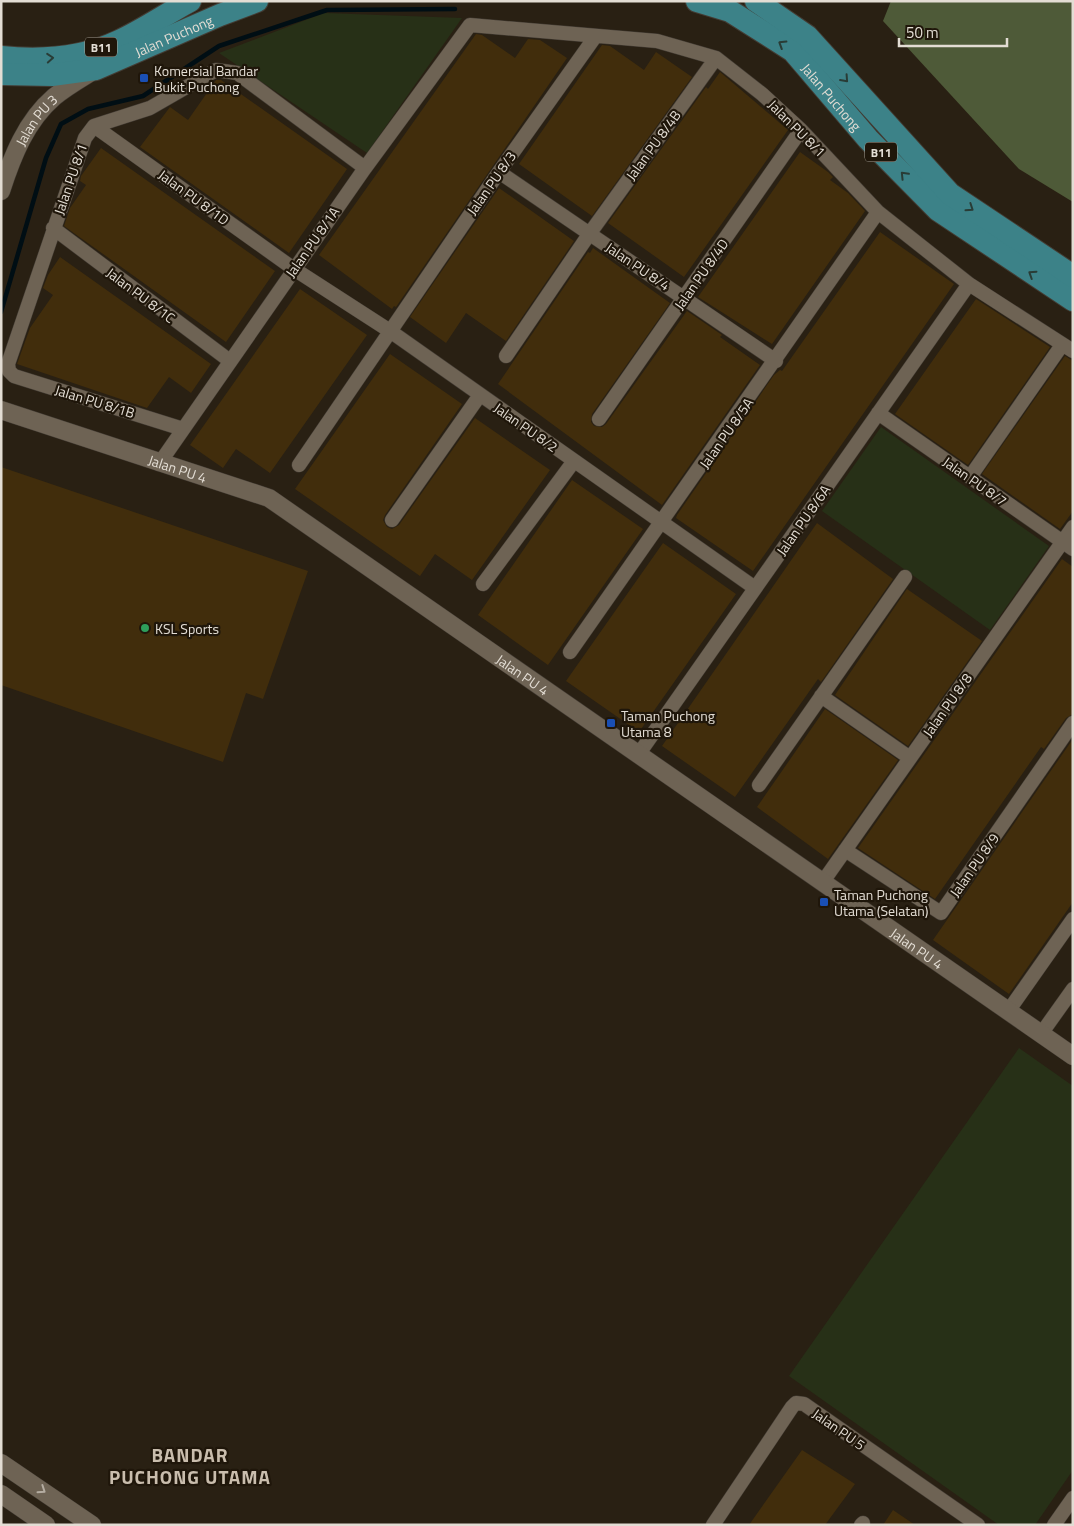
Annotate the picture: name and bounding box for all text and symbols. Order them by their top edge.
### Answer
street label: Jalan Puchong [131,9,216,62]
scale bar [899,15,1006,47]
text: 50 m [906,21,939,44]
road number: B11 [85,38,117,56]
one-way arrow [778,40,787,50]
one-way arrow [46,52,54,63]
street label: Jalan Puchong [797,58,867,135]
place label: Komersial Bandar Bukit Puchong [154,60,258,97]
marker: Komersial Bandar Bukit Puchong [138,72,150,84]
one-way arrow [839,73,848,82]
street label: Jalan PU 3 [10,89,62,149]
street label: Jalan PU 8/1 [763,94,831,162]
street label: Jalan PU 8/4B [620,106,686,184]
street label: Jalan PU 8/1 [48,141,92,217]
road number: B11 [865,142,897,162]
street label: Jalan PU 8/3 [461,147,521,219]
street label: Jalan PU 8/1D [154,164,234,230]
one-way arrow [901,172,910,181]
one-way arrow [964,201,973,211]
street label: Jalan PU 8/1A [280,202,345,282]
street label: Jalan PU 8/4D [669,234,733,314]
street label: Jalan PU 8/4 [602,237,675,295]
street label: Jalan PU 8/1C [102,262,180,328]
one-way arrow [1028,271,1037,280]
street label: Jalan PU 8/1B [53,379,137,423]
street label: Jalan PU 8/5A [694,393,759,473]
street label: Jalan PU 8/2 [490,397,562,457]
street label: Jalan PU 4 [146,449,210,487]
street label: Jalan PU 8/7 [939,451,1011,511]
street label: Jalan PU 8/6A [771,480,836,560]
place label: KSL Sports [155,618,219,639]
marker: KSL Sports [139,622,151,634]
street label: Jalan PU 4 [492,648,554,700]
street label: Jalan PU 8/8 [917,669,977,741]
place label: Taman Puchong Utama 8 [621,705,715,742]
marker: Taman Puchong Utama 8 [605,717,617,729]
street label: Jalan PU 8/9 [944,829,1004,901]
place label: Taman Puchong Utama (Selatan) [834,884,928,921]
marker: Taman Puchong Utama (Selatan) [818,896,830,908]
street label: Jalan PU 4 [886,922,948,974]
street label: Jalan PU 5 [808,1403,870,1455]
district label: BANDAR PUCHONG UTAMA [109,1440,271,1491]
one-way arrow [36,1484,45,1494]

